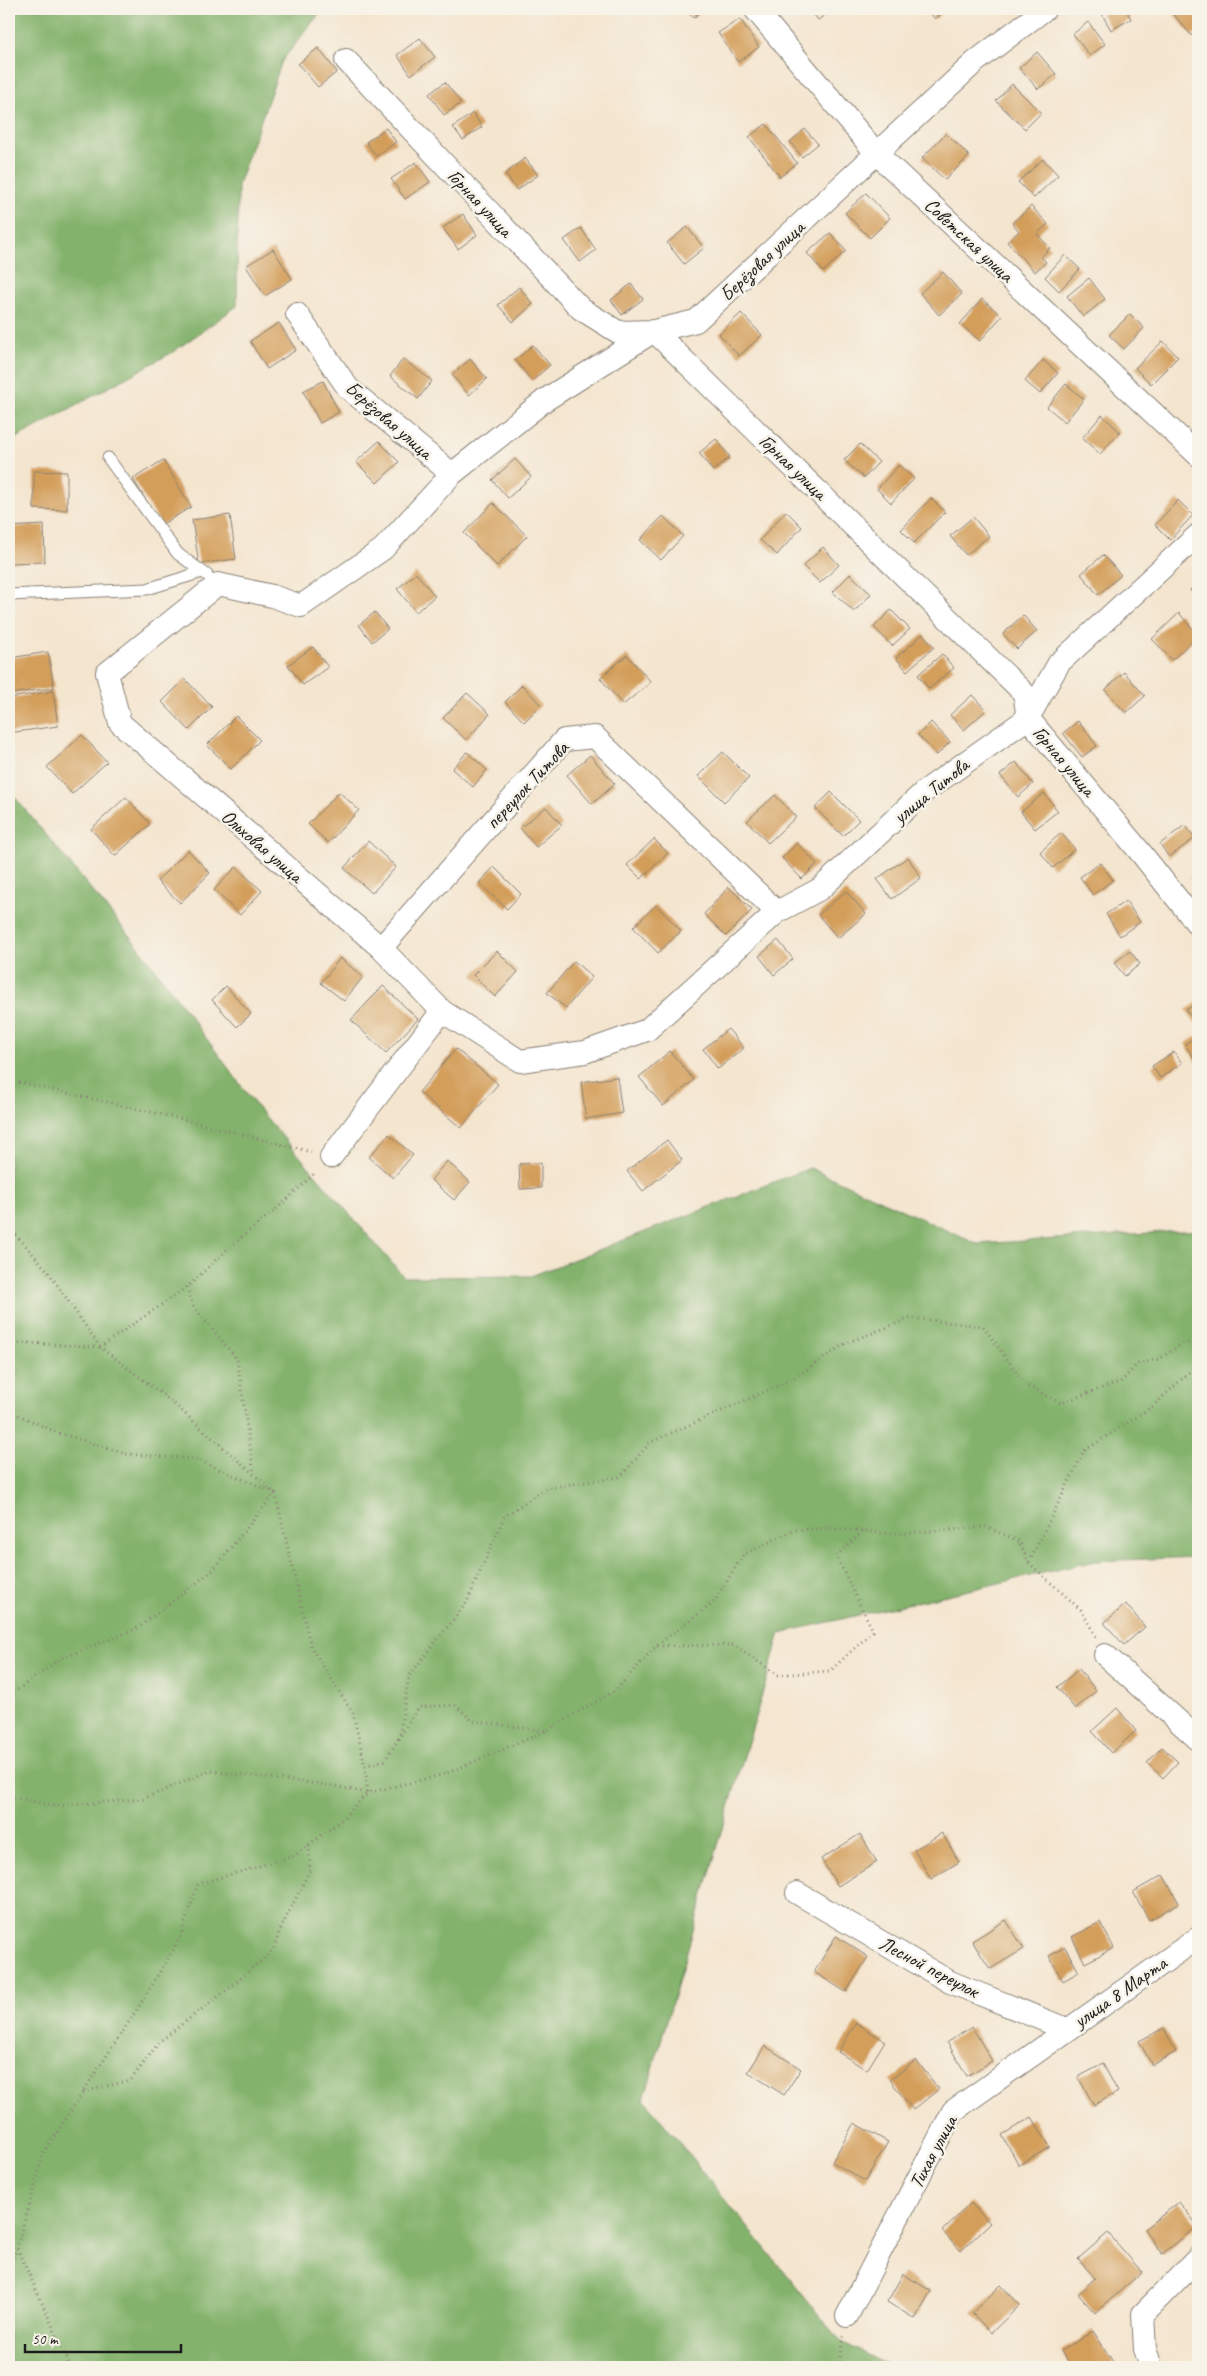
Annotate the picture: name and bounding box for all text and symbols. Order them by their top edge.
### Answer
street label: Горная улица [442,164,519,244]
street label: Советская улица [919,192,1020,288]
street label: Берёзовая улица [714,214,812,307]
street label: Берёзовая улица [340,375,439,467]
street label: Горная улица [754,429,833,507]
street label: Горная улица [1027,721,1102,803]
street label: переулок Титова [480,735,575,834]
street label: улица Титова [887,752,975,830]
street label: Ольховая улица [216,804,309,889]
street label: Лесной переулок [875,1930,984,2004]
street label: улица 8 Марта [1068,1950,1173,2034]
street label: Тихая улица [903,2110,963,2193]
scale bar [25,2321,181,2353]
text: 50 m [32,2330,59,2349]

